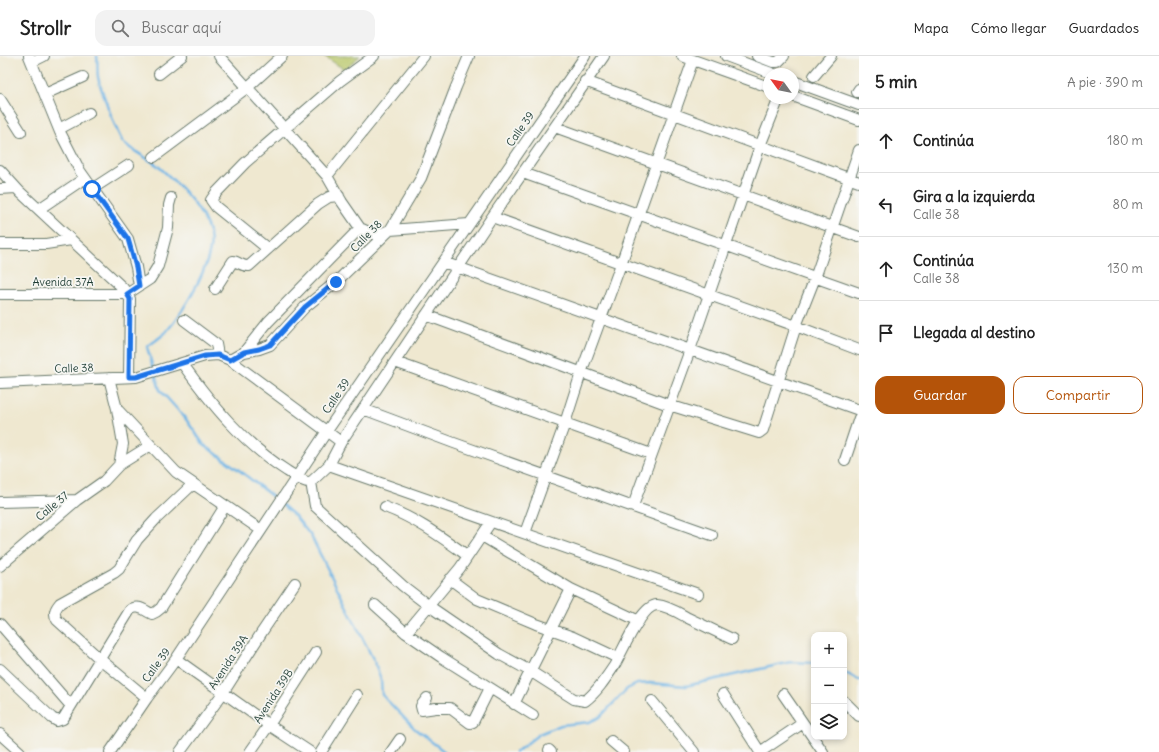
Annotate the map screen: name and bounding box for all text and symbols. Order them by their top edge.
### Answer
search box [95,10,375,46]
text: Strollr [20,16,71,40]
icon: search [109,17,131,39]
text: Buscar aquí [141,18,221,37]
text: Mapa [914,19,949,37]
text: Cómo llegar [971,19,1047,37]
text: Guardados [1069,19,1139,37]
north arrow [763,68,799,104]
text: 5 min [875,71,917,93]
text: A pie · 390 m [1067,74,1143,91]
street label: Calle 39 [503,109,537,149]
icon: ahead [875,130,897,152]
text: Continúa [913,131,974,150]
text: 180 m [1107,132,1143,149]
route start [83,180,101,198]
text: Gira a la izquierda [913,187,1035,206]
icon: left [875,194,897,216]
text: 80 m [1112,196,1143,213]
text: Calle 38 [913,206,960,223]
street label: Calle 38 [347,217,385,255]
text: Continúa [913,251,974,270]
icon: ahead [875,258,897,280]
text: 130 m [1107,260,1143,277]
text: Calle 38 [913,270,960,287]
route end [327,273,345,291]
street label: Avenida 37A [33,275,93,289]
icon: arrive [875,322,897,344]
text: Llegada al destino [913,323,1035,342]
street label: Calle 38 [54,360,94,376]
street label: Calle 39 [319,376,353,416]
button: Guardar [875,376,1005,414]
button: Compartir [1013,376,1143,414]
street label: Calle 37 [33,488,72,524]
street label: Avenida 39A [205,632,251,692]
map controls [811,632,847,740]
button: + [811,632,847,668]
street label: Calle 39 [139,645,173,685]
street label: Avenida 39B [250,666,296,726]
button: − [811,668,847,704]
button: layers [811,704,847,740]

